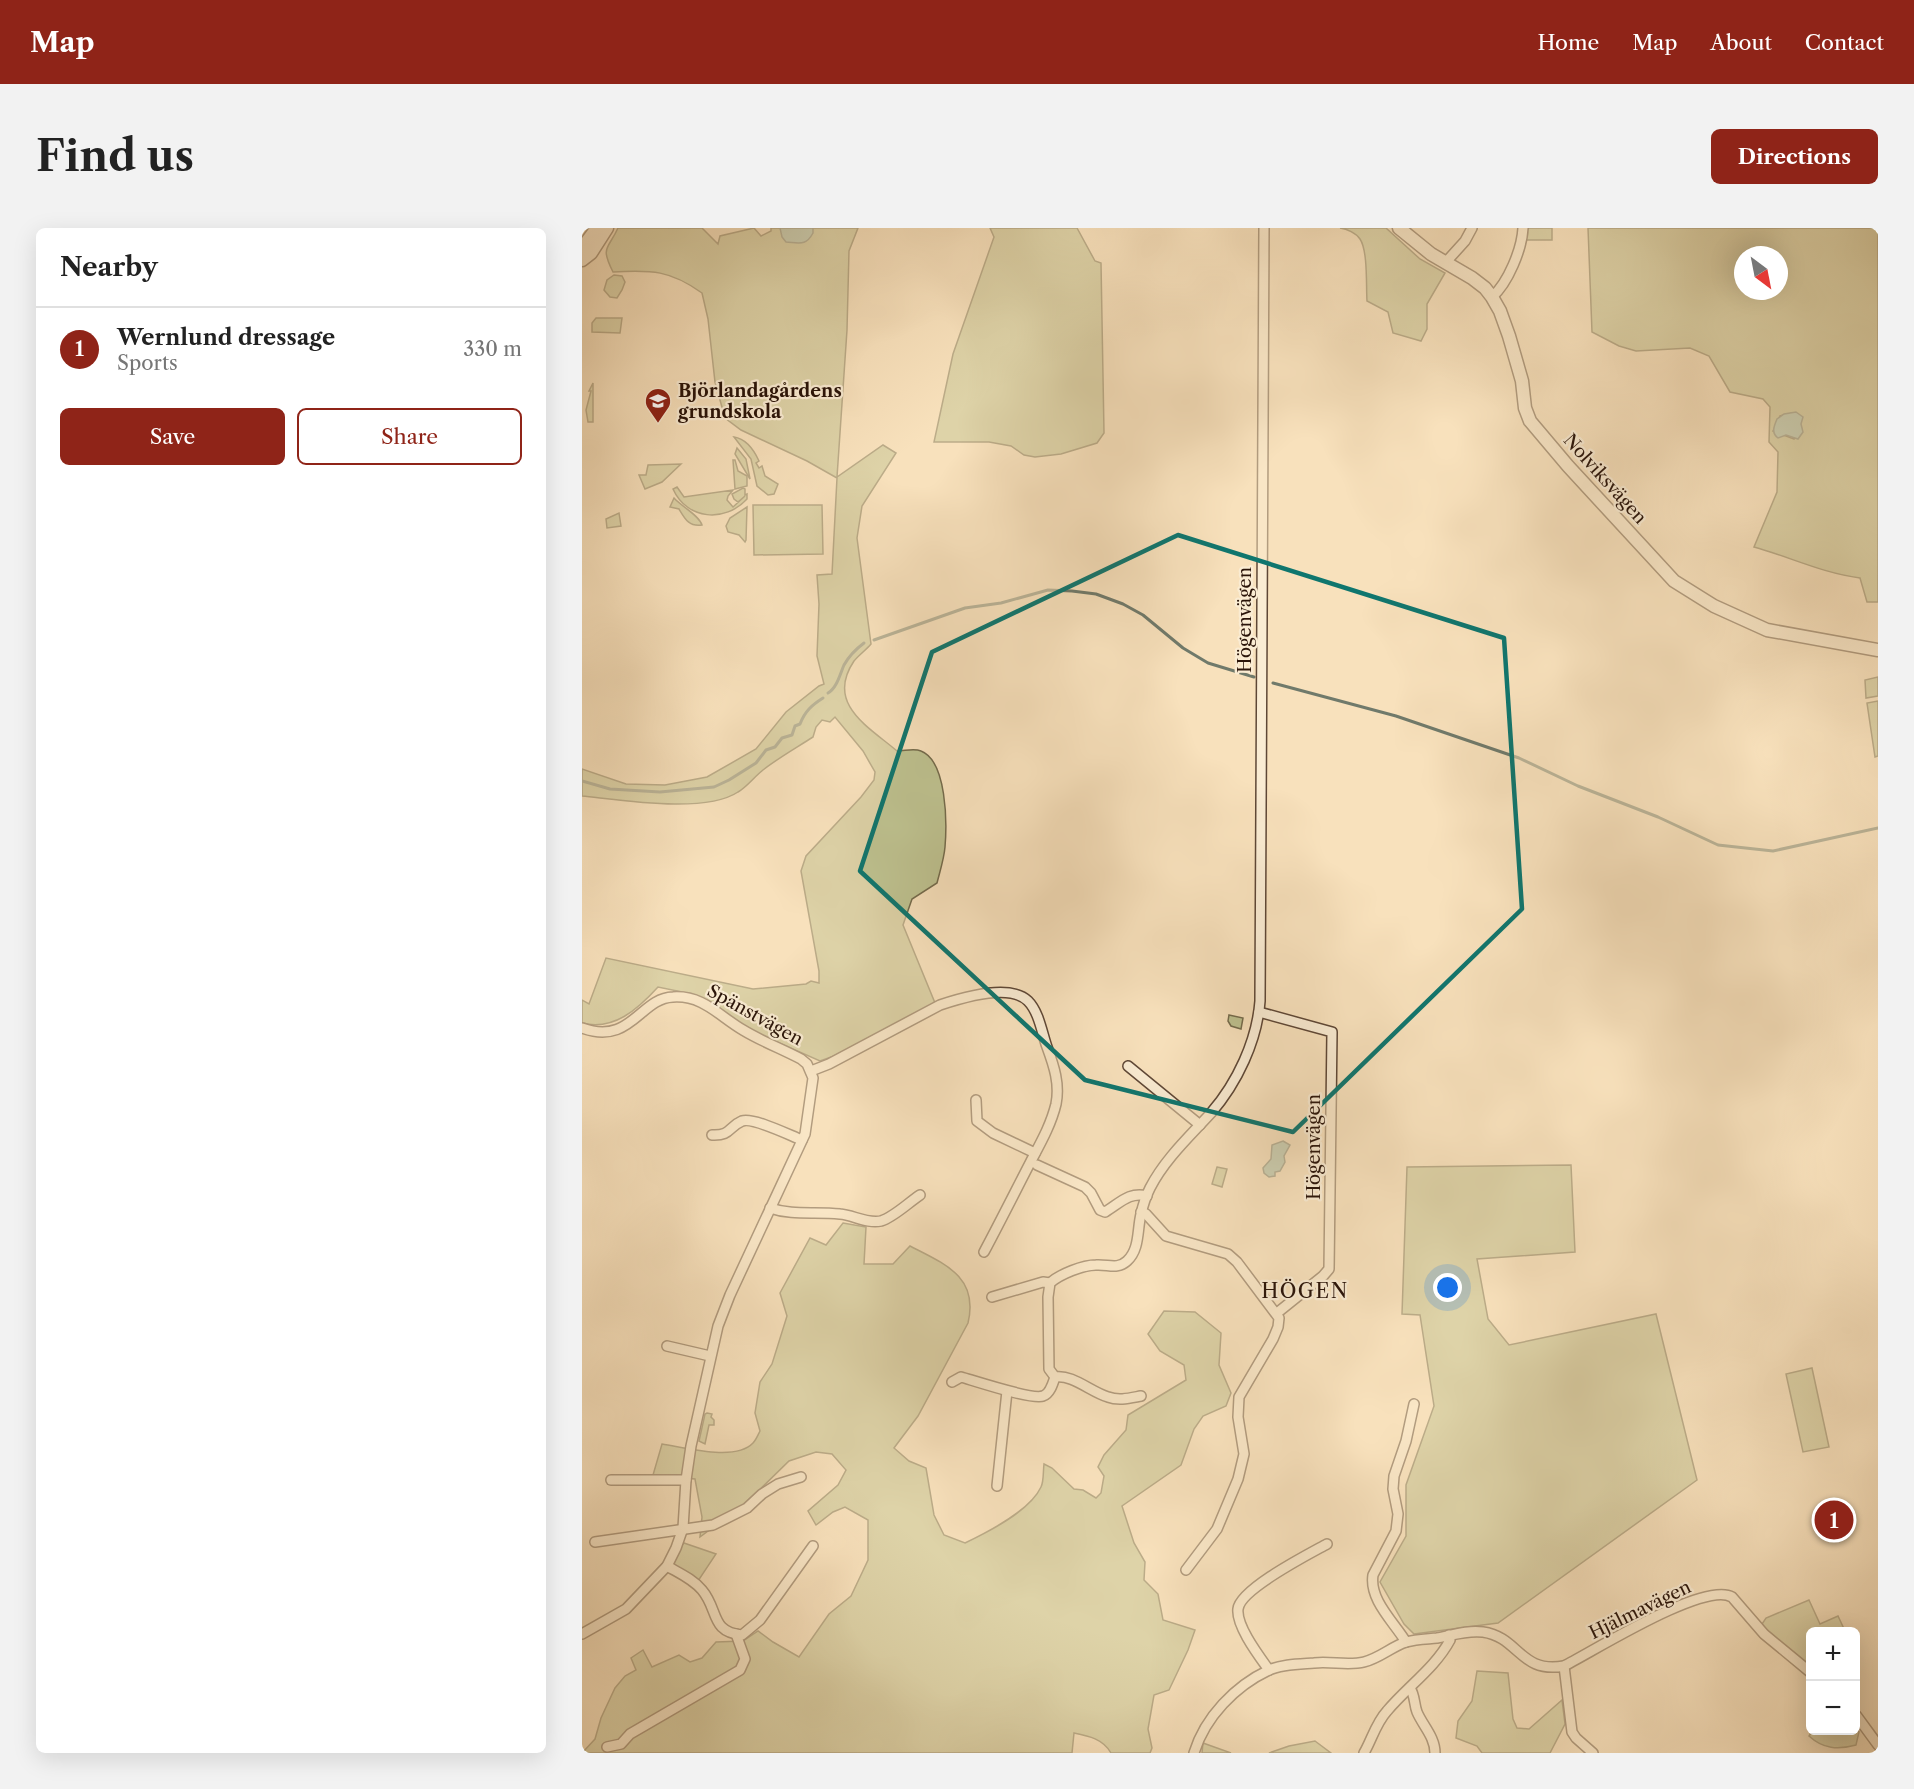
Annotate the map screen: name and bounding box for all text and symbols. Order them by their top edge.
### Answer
text: Map [30,25,94,59]
text: Home [1538,30,1599,55]
text: Map [1632,30,1677,55]
text: About [1710,30,1772,55]
text: Contact [1805,30,1884,55]
button: Directions [1711,129,1878,184]
text: Find us [36,130,194,182]
north arrow [1734,246,1788,300]
text: Nearby [60,251,158,283]
text: Wernlund dressage [117,324,335,351]
text: 1 [75,337,84,361]
text: 330 m [463,337,522,361]
text: Sports [117,351,178,375]
place label: Björlandagårdens grundskola [677,380,842,423]
school or university icon: Björlandagårdens grundskola [643,386,673,424]
button: Save [60,408,285,465]
button: Share [297,408,522,465]
street label: Nolviksvägen [1559,429,1651,529]
street label: Högenvägen [1234,567,1256,673]
street label: Spänstvägen [703,980,807,1050]
street label: Högenvägen [1303,1094,1325,1200]
your location [1433,1273,1462,1302]
district label: HÖGEN [1261,1278,1349,1303]
pin: 1 [1814,1498,1854,1542]
street label: Hjälmavägen [1586,1576,1694,1644]
map controls [1806,1627,1860,1735]
button: + [1806,1627,1860,1681]
button: − [1806,1681,1860,1735]

